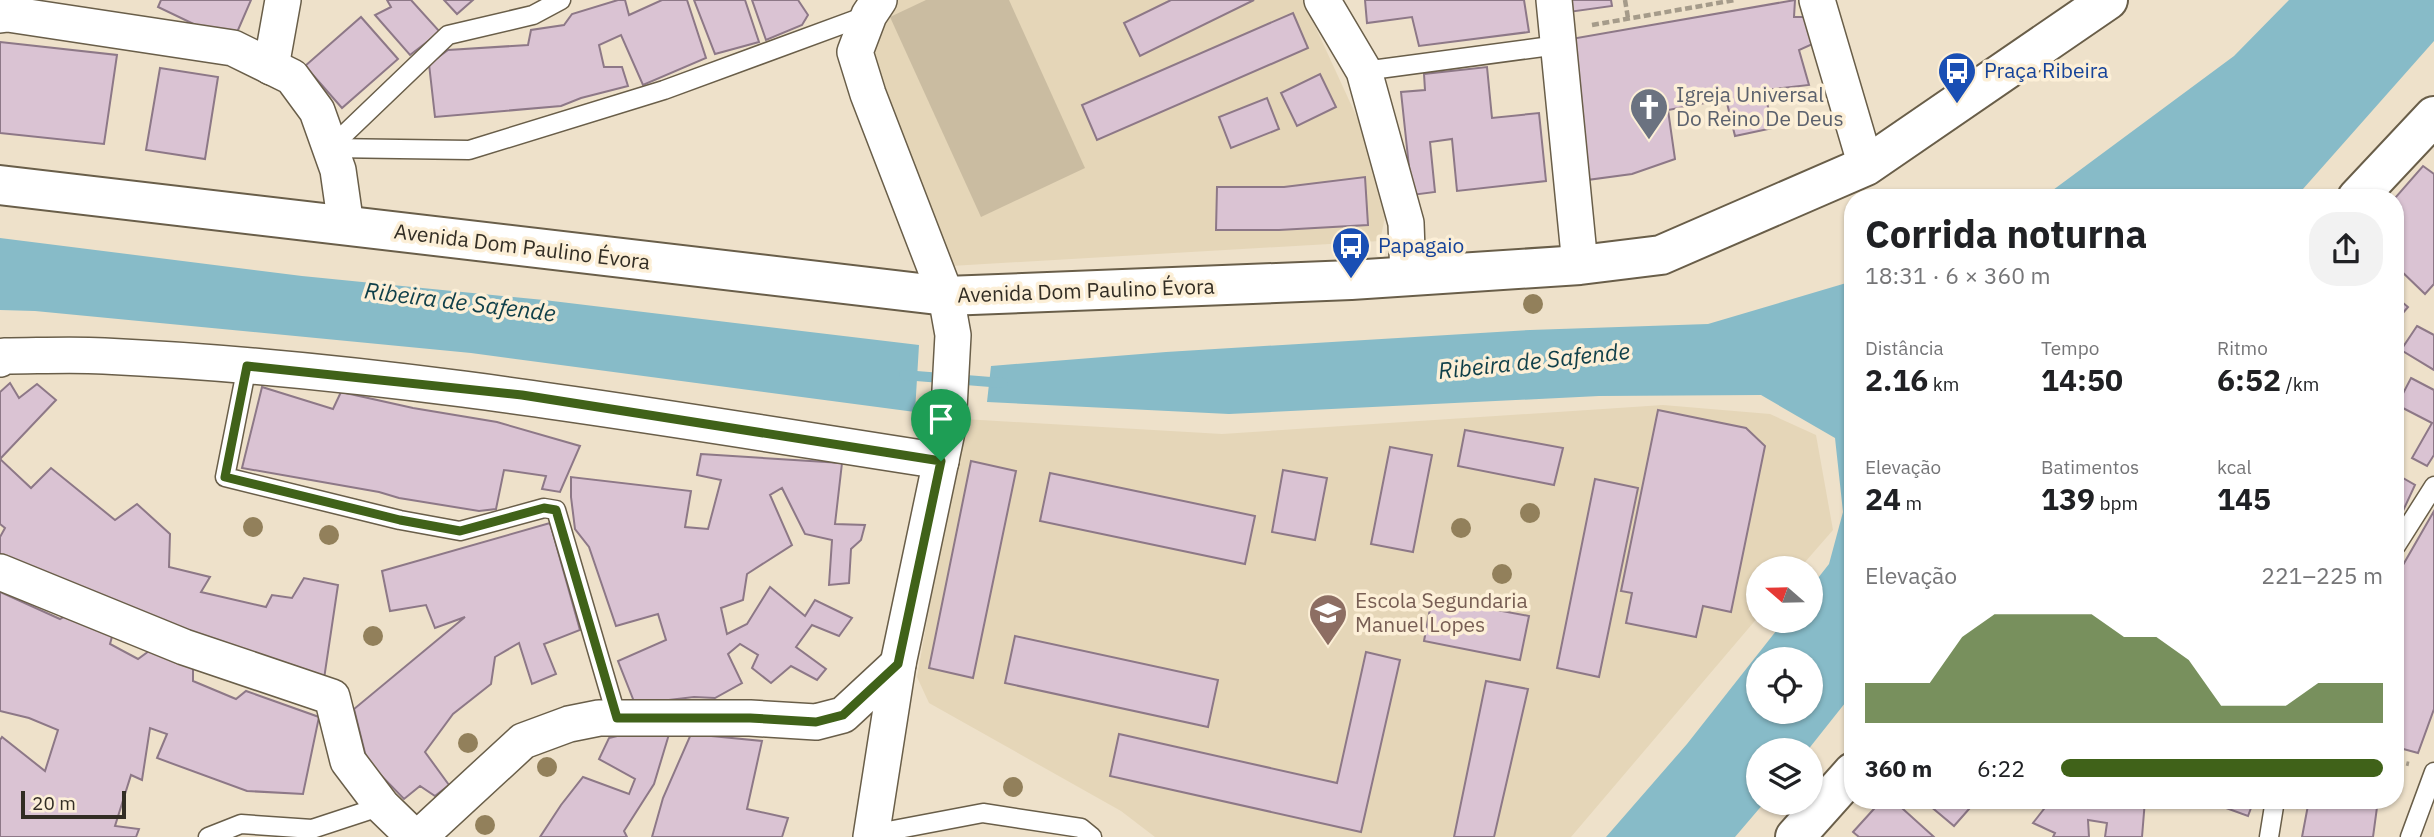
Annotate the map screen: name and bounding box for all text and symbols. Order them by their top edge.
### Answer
bus stop icon: Praça Ribeira [1936,50,1978,105]
place label: Praça Ribeira [1984,56,2109,84]
place label: Igreja Universal Do Reino De Deus [1676,80,1844,132]
church icon: Igreja Universal Do Reino De Deus [1628,86,1670,141]
text: Corrida noturna [1865,209,2147,258]
button: share [2309,212,2383,286]
street label: Avenida Dom Paulino Évora [393,216,652,276]
bus stop icon: Papagaio [1330,225,1372,280]
place label: Papagaio [1378,231,1464,259]
text: 18:31 · 6 × 360 m [1865,260,2051,290]
street label: Avenida Dom Paulino Évora [957,272,1215,308]
water label: Ribeira de Safende [363,274,558,328]
water label: Ribeira de Safende [1437,335,1631,385]
text: Distância [1865,336,1944,360]
text: Tempo [2041,336,2099,360]
text: Ritmo [2217,336,2268,360]
text: 2.16 [1865,360,1928,399]
text: 14:50 [2041,360,2123,399]
text: 6:52 [2217,360,2281,399]
text: km [1928,372,1959,396]
text: /km [2281,372,2319,396]
pin [911,389,971,461]
icon: arrive [922,400,960,438]
text: Elevação [1865,455,1941,479]
text: Batimentos [2041,455,2139,479]
text: kcal [2217,455,2252,479]
text: 24 [1865,479,1901,518]
text: 139 [2041,479,2095,518]
text: 145 [2217,479,2271,518]
text: m [1901,491,1922,515]
text: bpm [2095,491,2138,515]
north arrow [1746,556,1824,634]
map controls [1746,556,1823,815]
text: Elevação [1865,560,1957,590]
text: 221–225 m [2261,560,2383,590]
place label: Escola Segundaria Manuel Lopes [1355,586,1528,638]
school or university icon: Escola Segundaria Manuel Lopes [1307,592,1349,647]
button: locate [1746,647,1823,724]
button: layers [1746,738,1823,815]
text: 360 m [1865,753,1932,783]
text: 6:22 [1977,753,2025,783]
scale bar [21,788,126,820]
text: 20 m [32,791,76,815]

